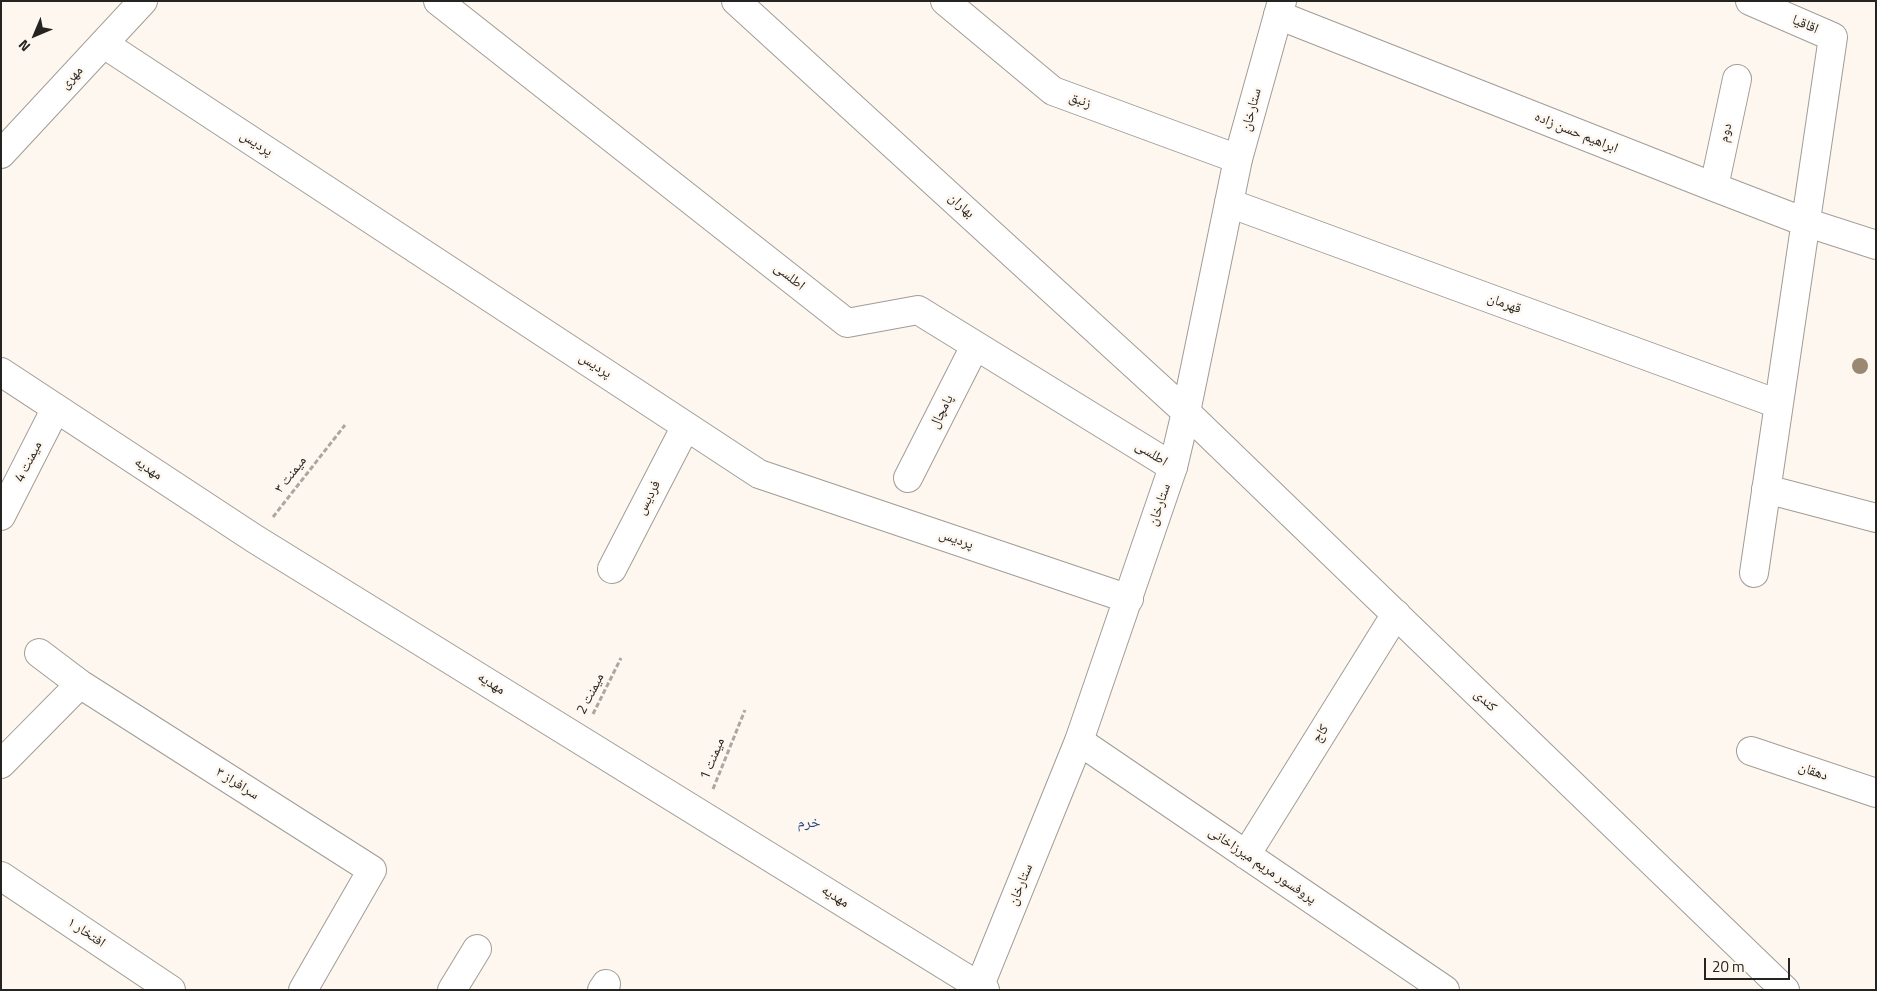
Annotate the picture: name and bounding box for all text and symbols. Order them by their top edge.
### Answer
north arrow [10,10,60,60]
street label: اقاقیا [1789,12,1821,38]
text: N [13,35,35,57]
street label: مهری [57,63,87,93]
street label: ستارخان [1238,87,1266,133]
street label: زنبق [1067,89,1093,113]
street label: ابراهیم حسن زاده [1532,109,1620,157]
street label: دوم [1716,122,1736,144]
street label: پردیس [237,127,275,161]
street label: بهاران [944,190,978,222]
street label: اطلسی [770,260,808,294]
street label: قهرمان [1485,290,1523,318]
street label: پردیس [576,349,614,383]
street label: پامچال [926,392,958,432]
street label: اطلسی [1132,438,1170,470]
street label: میمنت 4 [12,439,46,485]
street label: میمنت ۳ [271,453,311,497]
street label: مهدیه [131,454,165,484]
street label: فردیس [633,478,665,518]
street label: ستارخان [1145,482,1175,528]
street label: پردیس [937,526,975,554]
street label: مهدیه [474,669,508,699]
street label: میمنت 2 [574,671,608,717]
street label: کندی [1470,686,1500,716]
street label: کاج [1309,722,1333,746]
street label: میمنت 1 [697,736,729,782]
street label: دهقان [1796,759,1830,785]
street label: سرافراز ۳ [212,764,262,804]
district label: خرم [798,814,820,832]
street label: پروفسور مریم میرزاخانی [1205,824,1319,908]
street label: ستارخان [1005,862,1037,908]
street label: مهدیه [818,882,852,912]
street label: افتخار ۱ [64,914,108,952]
scale bar [1707,948,1793,980]
text: 20 m [1712,955,1745,978]

